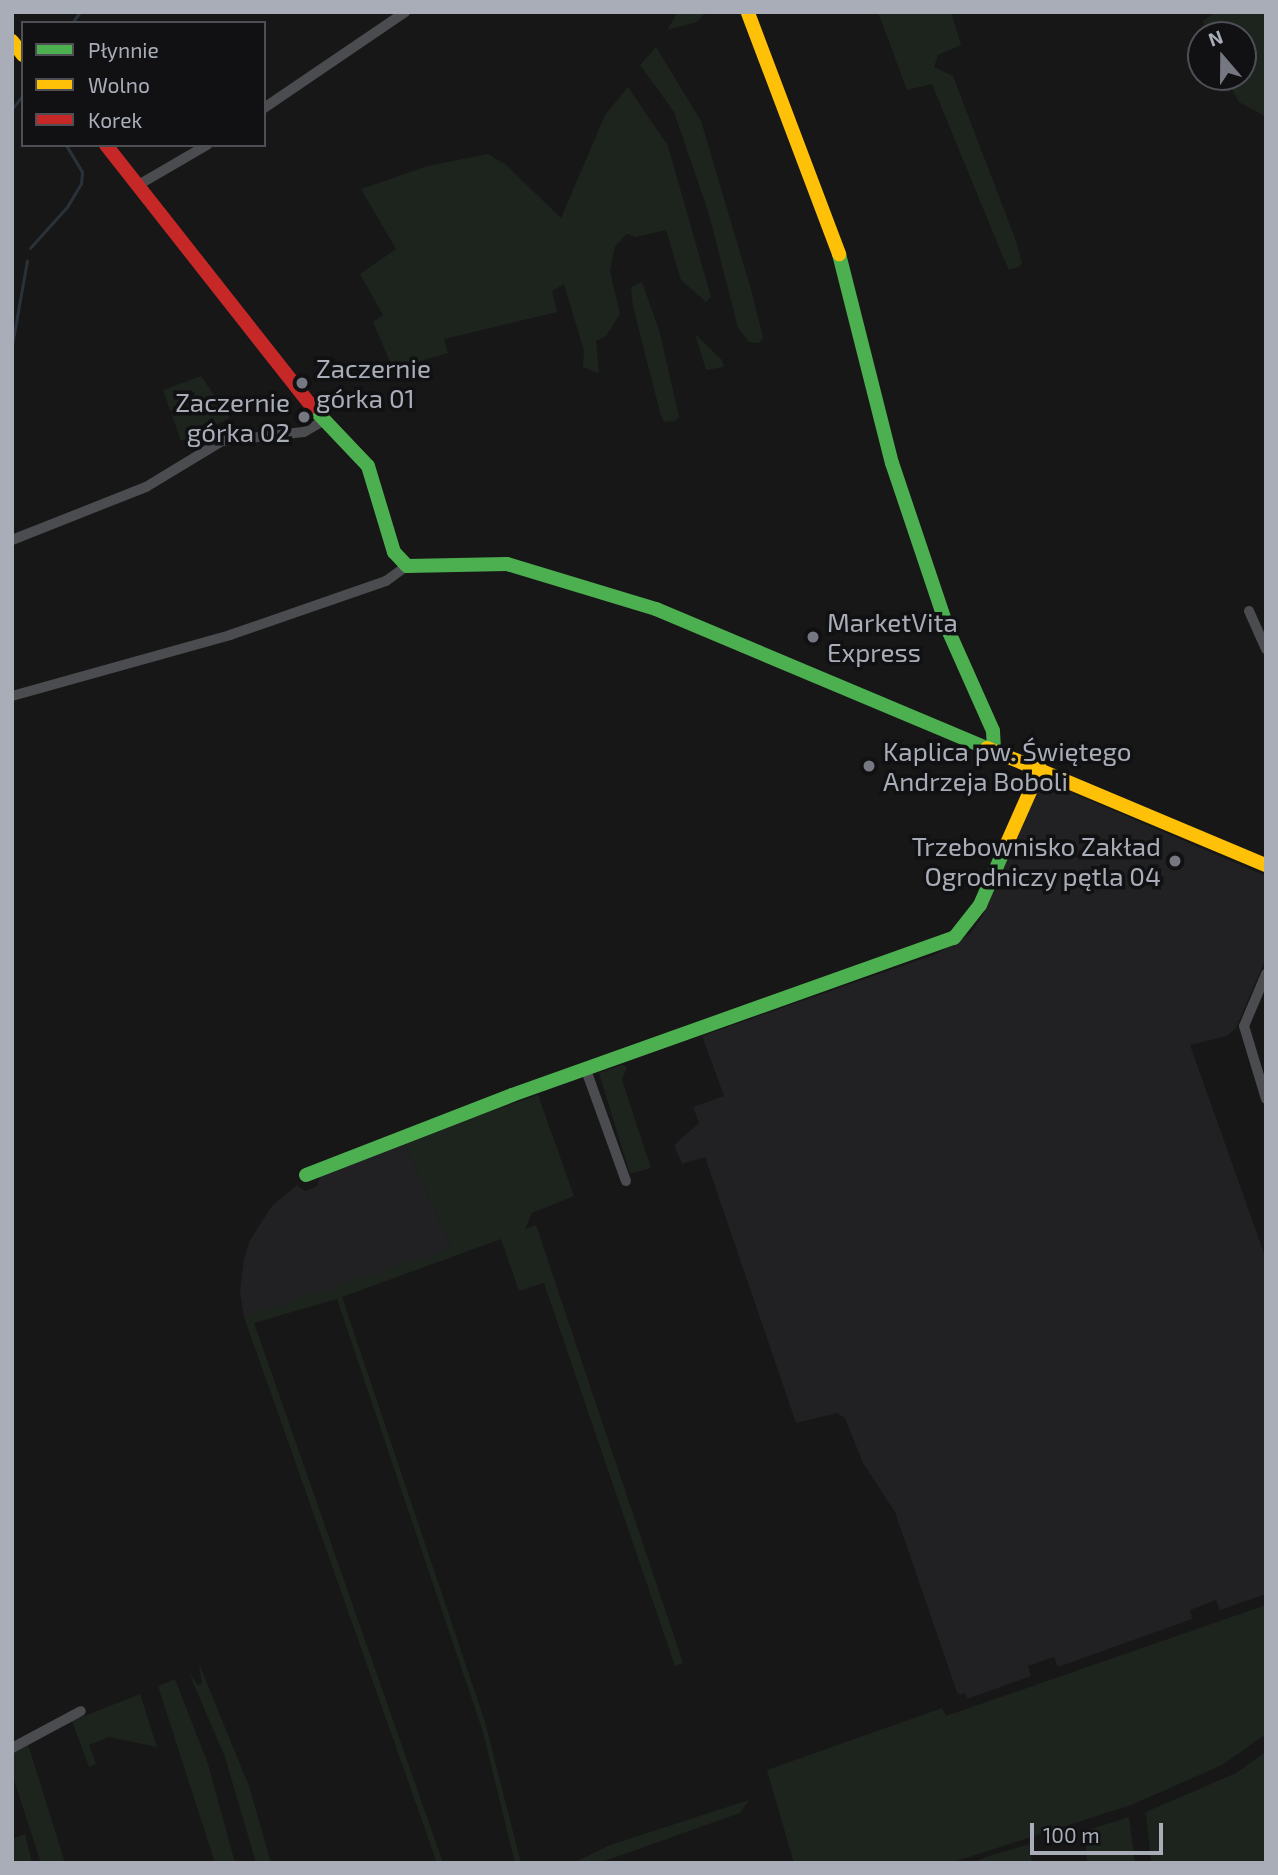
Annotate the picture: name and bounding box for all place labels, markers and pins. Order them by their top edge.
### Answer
place label: Zaczernie górka 01 [316,352,431,414]
marker: Zaczernie górka 01 [294,375,310,391]
place label: Zaczernie górka 02 [175,386,290,448]
marker: Zaczernie górka 02 [296,409,312,425]
place label: MarketVita Express [827,606,958,668]
marker: MarketVita Express [805,629,821,645]
place label: Kaplica pw. Świętego Andrzeja Boboli [883,735,1132,796]
marker: Kaplica pw. Świętego Andrzeja Boboli [861,758,877,774]
place label: Trzebownisko Zakład Ogrodniczy pętla 04 [912,830,1161,892]
marker: Trzebownisko Zakład Ogrodniczy pętla 04 [1167,853,1183,869]

